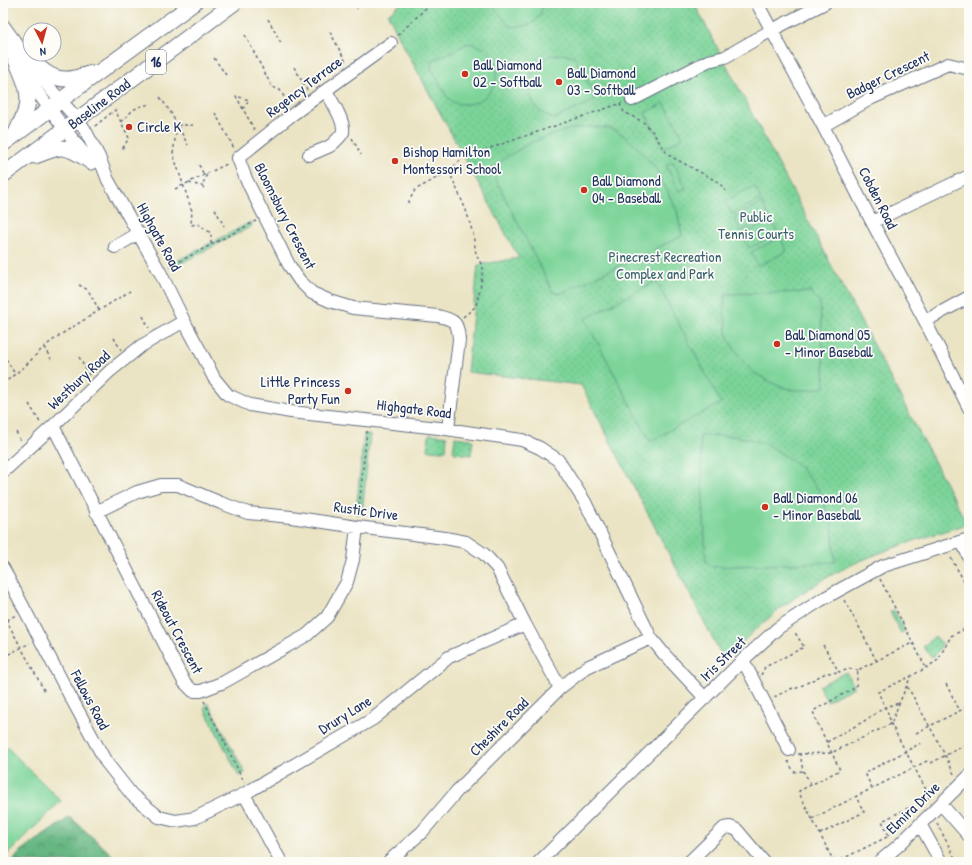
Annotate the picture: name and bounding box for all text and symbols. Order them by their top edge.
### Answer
north arrow [22,22,62,62]
text: N [39,45,47,59]
street label: Badger Crescent [842,45,934,104]
road number: 16 [146,50,166,74]
street label: Regency Terrace [261,51,346,122]
place label: Ball Diamond 02 - Softball [473,54,542,92]
place label: Ball Diamond 03 - Softball [567,62,636,100]
marker: Ball Diamond 02 - Softball [460,69,470,79]
street label: Baseline Road [63,73,134,134]
marker: Ball Diamond 03 - Softball [554,77,564,87]
place label: Circle K [137,116,182,137]
marker: Circle K [124,122,134,132]
place label: Bishop Hamilton Montessori School [403,141,501,179]
marker: Bishop Hamilton Montessori School [390,156,400,166]
street label: Bloomsbury Crescent [250,159,322,273]
street label: Cobden Road [854,163,903,233]
place label: Ball Diamond 04 - Baseball [592,170,662,208]
marker: Ball Diamond 04 - Baseball [579,185,589,195]
street label: Highgate Road [132,199,187,275]
park label: Public Tennis Courts [718,206,794,244]
park label: Pinecrest Recreation Complex and Park [609,246,722,284]
place label: Ball Diamond 05 - Minor Baseball [785,324,873,362]
marker: Ball Diamond 05 - Minor Baseball [772,339,782,349]
street label: Westbury Road [43,345,115,414]
place label: Little Princess Party Fun [261,371,340,409]
marker: Little Princess Party Fun [343,386,353,396]
street label: Highgate Road [376,394,453,424]
place label: Ball Diamond 06 - Minor Baseball [773,487,861,525]
street label: Rustic Drive [333,496,400,525]
marker: Ball Diamond 06 - Minor Baseball [760,502,770,512]
street label: Rideout Crescent [147,586,209,678]
street label: Iris Street [695,631,751,686]
street label: Fellows Road [65,665,115,733]
street label: Drury Lane [314,690,375,739]
street label: Cheshire Road [464,692,533,761]
street label: Elmira Drive [881,777,944,839]

